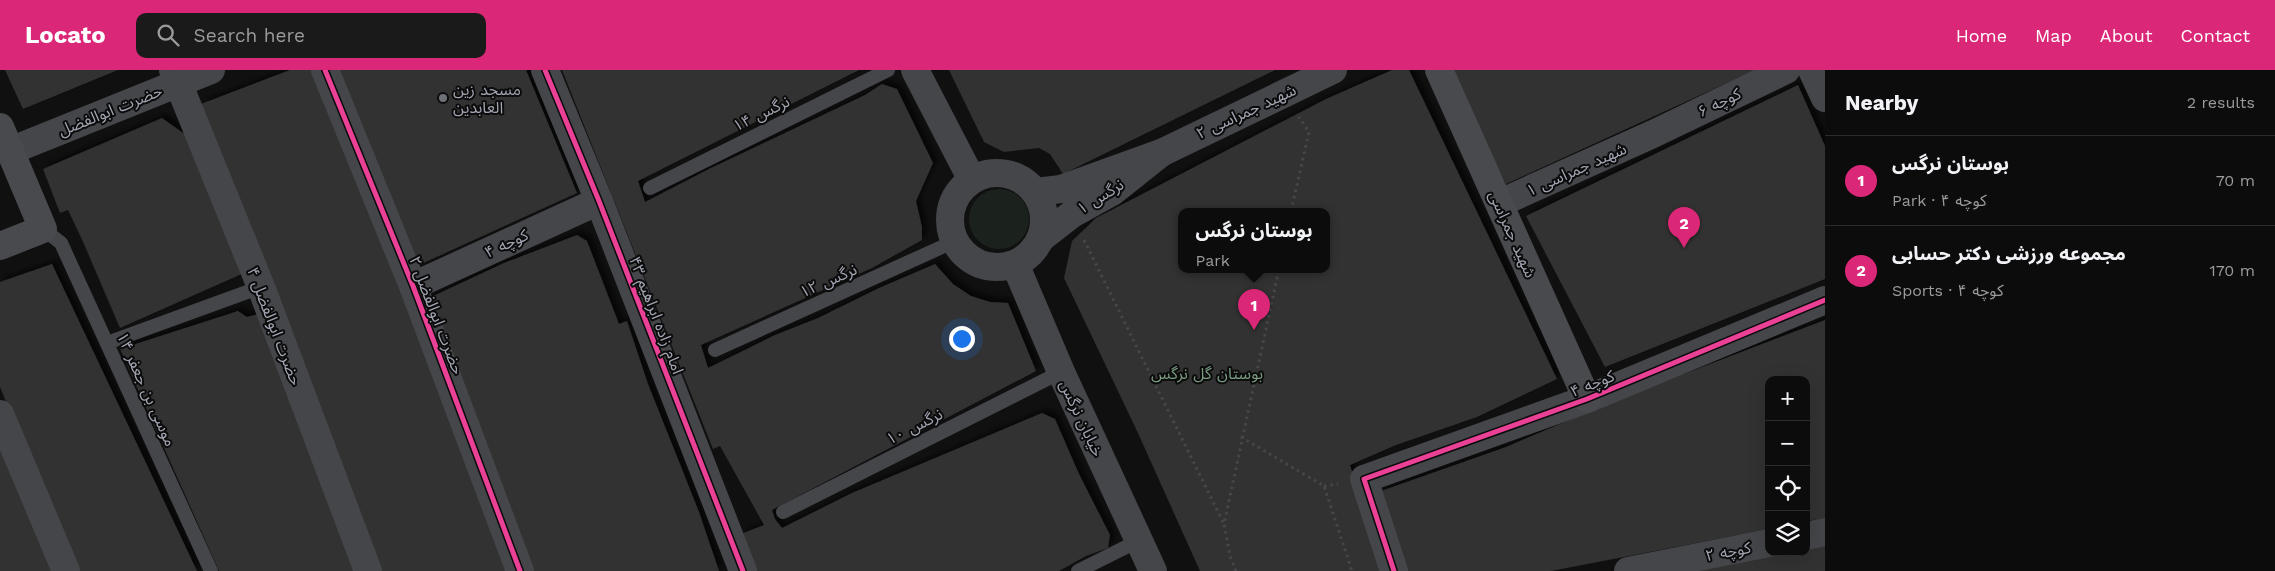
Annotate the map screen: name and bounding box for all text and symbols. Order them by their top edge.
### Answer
search box [136,13,486,58]
text: Locato [25,21,106,49]
icon: search [154,21,182,49]
text: Search here [194,24,305,47]
text: Home [1956,25,2007,46]
text: Map [2035,25,2072,46]
text: About [2100,25,2152,46]
text: Contact [2180,25,2250,46]
place label: مسجد زین العابدین [453,80,521,117]
street label: شهید جمراسی ۲ [1193,80,1299,143]
street label: حضرت ابوالفضل [55,81,165,140]
street label: کوچه ۶ [1694,84,1745,122]
text: Nearby [1845,90,1918,115]
marker: مسجد زین العابدین [437,92,449,104]
street label: نرگس ۱۴ [730,92,793,135]
text: 2 results [2187,93,2255,112]
street label: شهید جمراسی ۱ [1523,139,1629,200]
text: بوستان نرگس [1892,152,2009,175]
text: 1 [1858,171,1864,190]
text: 70 m [2216,171,2255,190]
street label: نرگس ۱ [1073,175,1127,218]
street label: شهید جمراسی [1485,188,1540,281]
text: Park · کوچه ۴ [1892,191,1987,210]
pin: 2 [1668,207,1700,248]
popup [1178,208,1330,273]
text: بوستان نرگس [1195,219,1313,242]
street label: کوچه ۴ [481,225,532,263]
text: مجموعه ورزشی دکتر حسابی [1892,242,2126,265]
text: Park [1195,251,1230,270]
street label: حضرت ابوالفضل ۲ [405,253,468,377]
street label: امام زاده ابراهیم ۴۳ [623,254,688,378]
street label: نرگس ۱۲ [797,259,860,301]
text: 2 [1856,261,1866,280]
text: 170 m [2209,261,2255,280]
street label: حضرت ابوالفضل ۴ [243,264,306,388]
text: Sports · کوچه ۴ [1892,281,2004,300]
pin: 1 [1238,289,1270,330]
your location [949,326,975,352]
street label: موسی بن جعفر ۱۴ [113,329,180,449]
park label: بوستان گل نرگس [1151,364,1263,383]
street label: کوچه ۴ [1567,366,1618,402]
map controls [1765,376,1810,556]
button: + [1765,376,1810,421]
street label: خیابان نرگس [1056,377,1108,460]
street label: نرگس ۱۰ [883,404,946,449]
button: − [1765,421,1810,466]
button: locate [1765,466,1810,511]
button: layers [1765,511,1810,556]
street label: کوچه ۲ [1704,538,1753,566]

